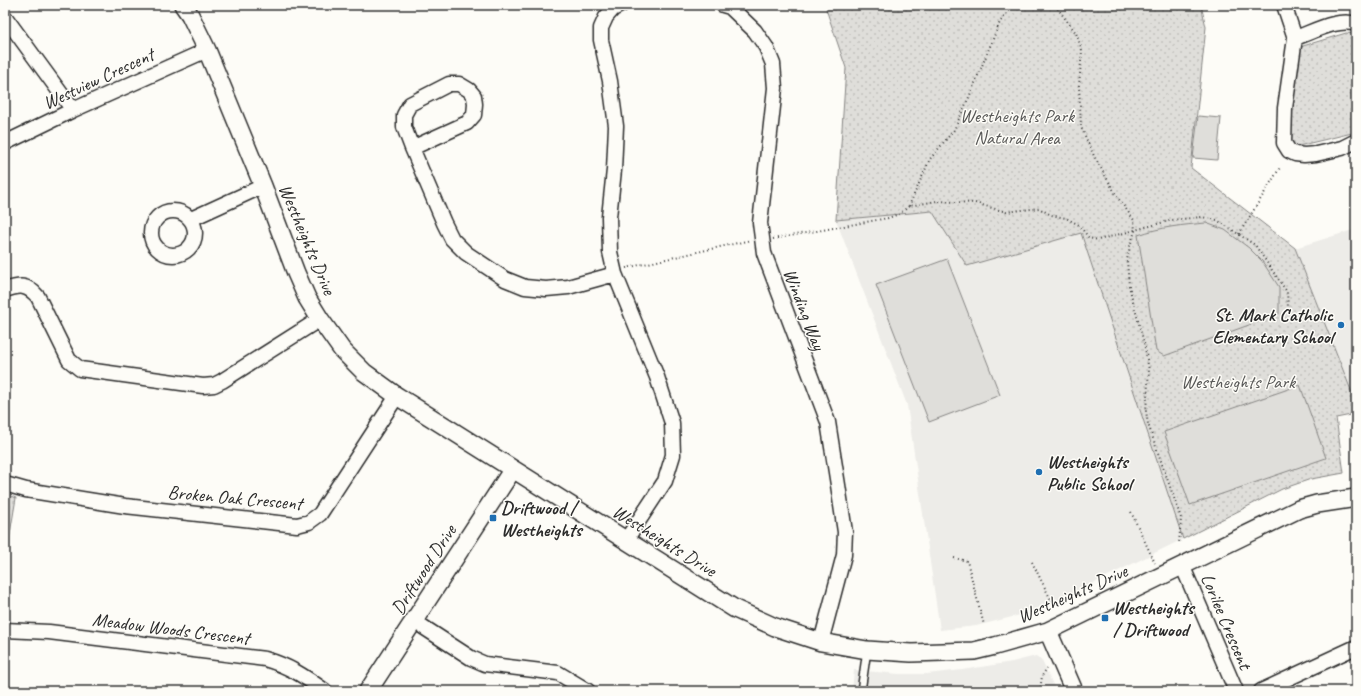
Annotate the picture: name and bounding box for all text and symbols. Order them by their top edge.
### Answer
street label: Westview Crescent [39,42,160,115]
park label: Westheights Park Natural Area [960,104,1076,150]
street label: Westheights Drive [273,181,342,300]
street label: Winding Way [778,265,831,355]
place label: St. Mark Catholic Elementary School [1212,303,1337,349]
marker: St. Mark Catholic Elementary School [1336,320,1346,330]
park label: Westheights Park [1181,370,1297,394]
place label: Westheights Public School [1047,450,1135,496]
marker: Westheights Public School [1034,467,1044,477]
street label: Broken Oak Crescent [167,480,306,516]
place label: Driftwood / Westheights [501,496,584,542]
street label: Westheights Drive [608,499,722,583]
marker: Driftwood / Westheights [488,513,498,523]
street label: Driftwood Drive [386,519,463,619]
street label: Westheights Drive [1014,558,1133,629]
street label: Lorilee Crescent [1195,570,1258,674]
place label: Westheights / Driftwood [1113,596,1196,642]
street label: Meadow Woods Crescent [91,607,253,651]
marker: Westheights / Driftwood [1100,613,1110,623]

